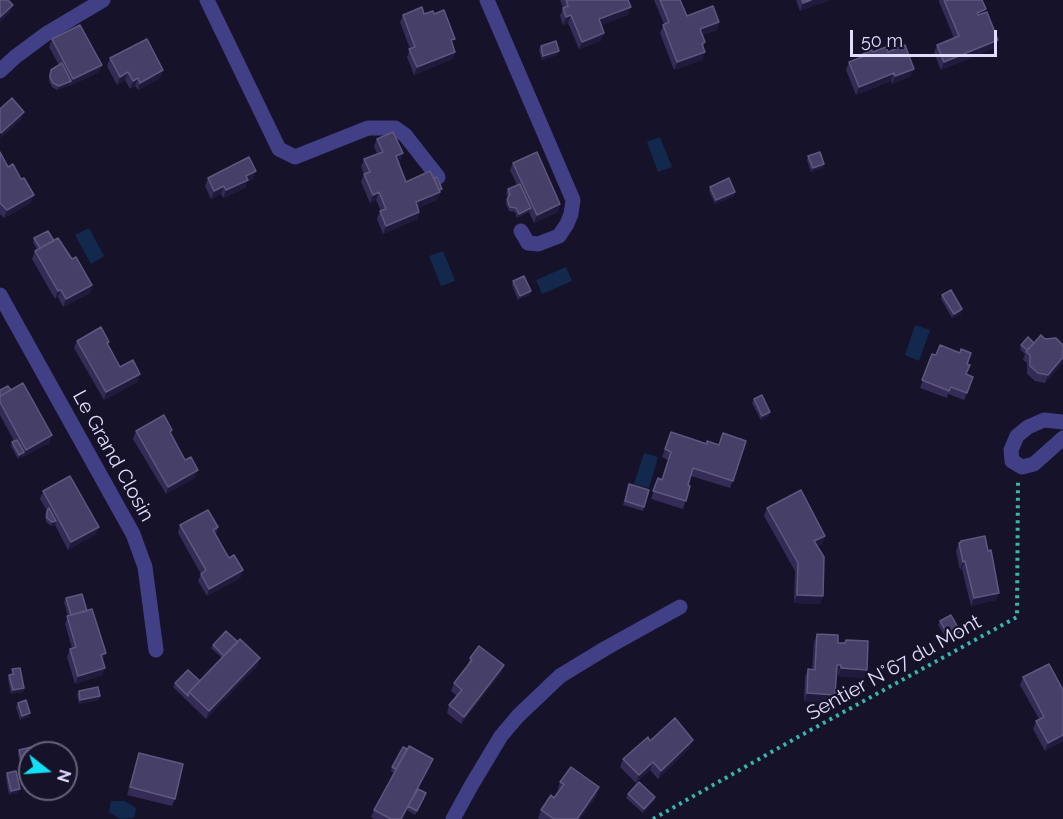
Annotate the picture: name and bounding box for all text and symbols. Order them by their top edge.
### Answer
scale bar [853,18,1000,56]
text: 50 m [861,30,903,51]
street label: Le Grand Closin [67,386,159,526]
street label: Sentier N°67 du Mont [802,610,986,726]
north arrow [18,741,78,801]
text: N [53,767,75,784]

